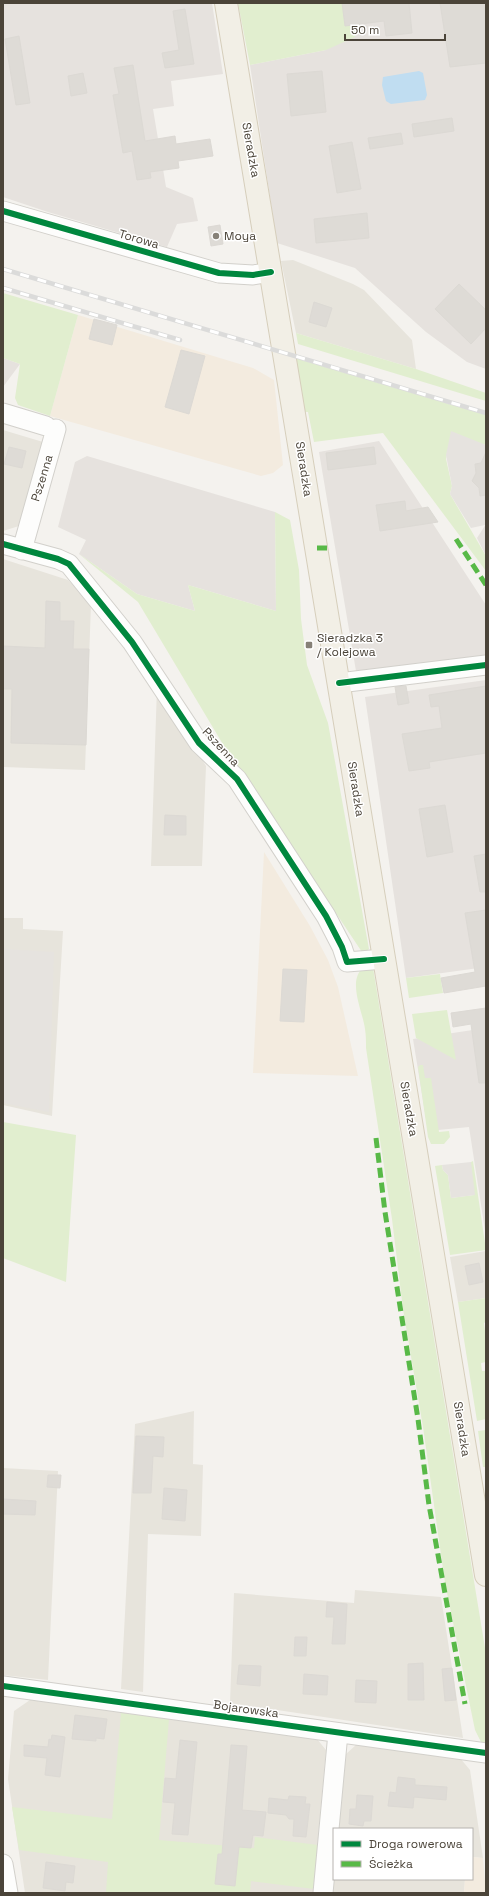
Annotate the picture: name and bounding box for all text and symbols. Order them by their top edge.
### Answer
scale bar [345,16,445,42]
text: 50 m [351,22,379,38]
street label: Sieradzka [238,121,264,179]
street label: Torowa [117,226,161,252]
place label: Moya [224,228,256,244]
marker: Moya [211,231,221,241]
street label: Sieradzka [292,440,316,498]
street label: Pszenna [27,453,57,503]
place label: Sieradzka 3 / Kolejowa [317,630,383,660]
marker: Sieradzka 3 / Kolejowa [304,640,314,650]
street label: Pszenna [199,724,243,770]
street label: Sieradzka [344,760,368,818]
street label: Sieradzka [396,1080,422,1138]
street label: Sieradzka [450,1400,474,1458]
street label: Bojarowska [212,1696,280,1722]
legend [333,1828,473,1880]
text: Droga rowerowa [369,1836,463,1852]
text: Ścieżka [369,1856,413,1872]

